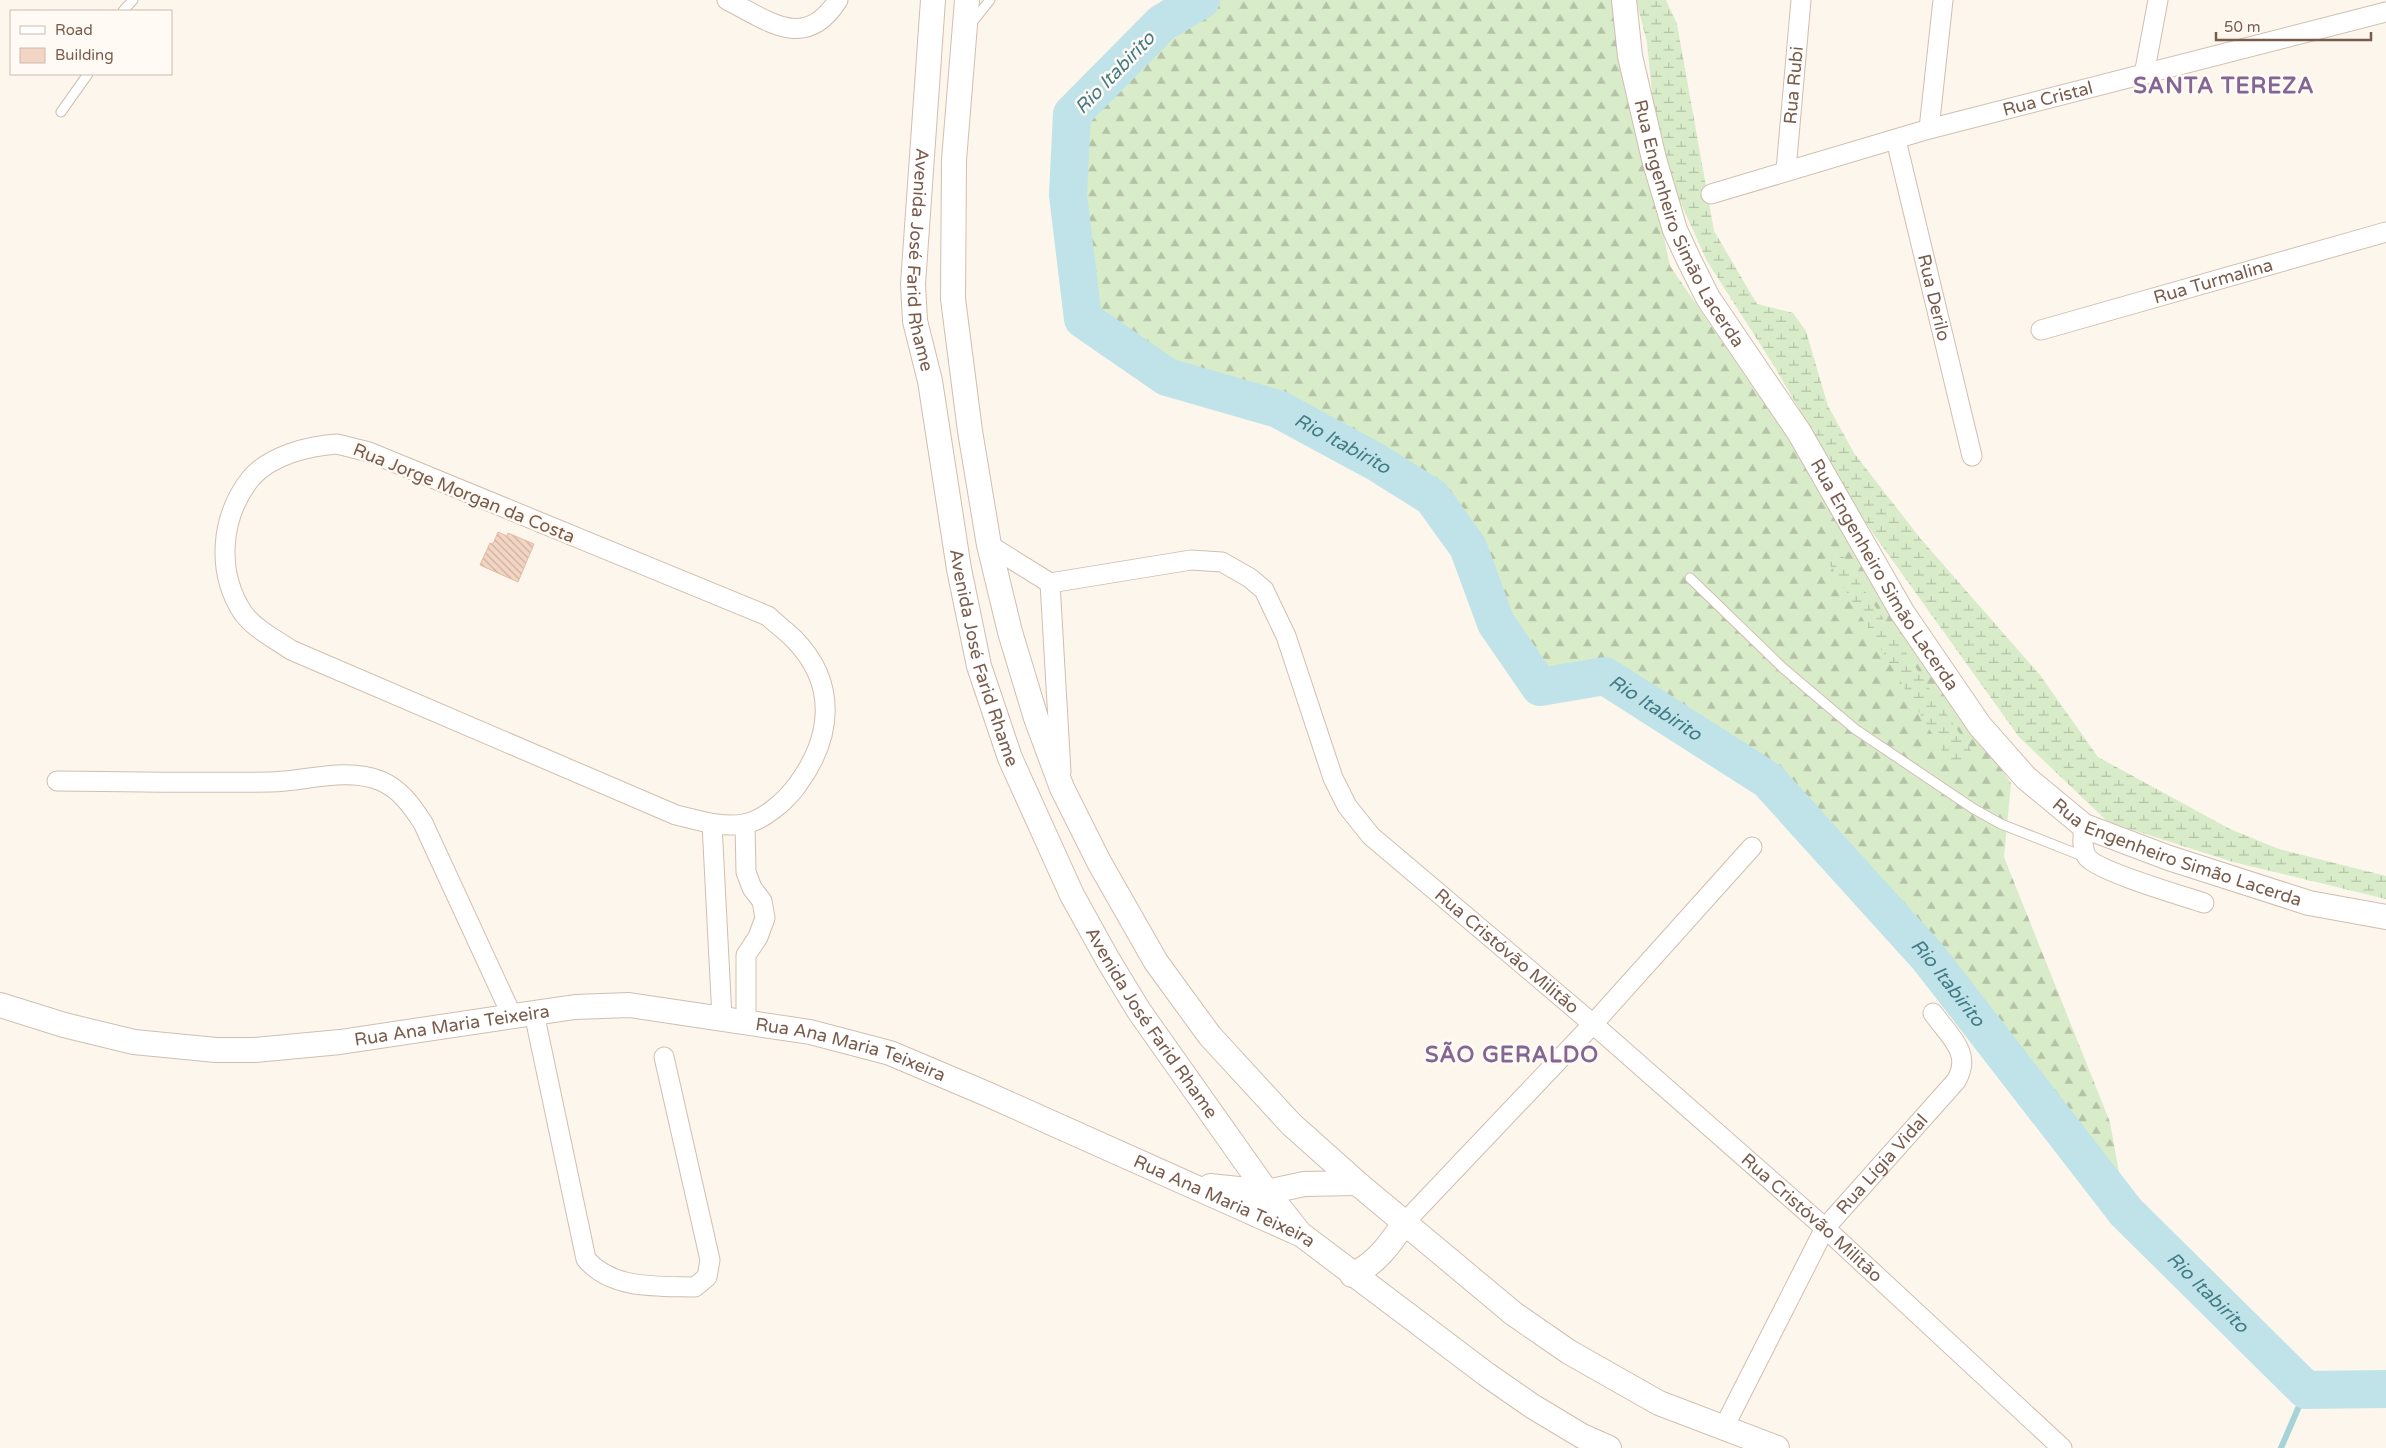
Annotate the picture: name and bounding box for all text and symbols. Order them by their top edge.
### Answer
legend [10,10,172,75]
scale bar [2216,10,2371,42]
text: 50 m [2224,18,2261,36]
text: Road [55,21,93,39]
water label: Rio Itabirito [1071,26,1160,119]
street label: Rua Rubi [1779,45,1808,125]
text: Building [55,46,114,64]
district label: SANTA TEREZA [2133,73,2315,99]
street label: Rua Cristal [2000,76,2095,121]
street label: Rua Engenheiro Simão Lacerda [1629,97,1749,351]
street label: Avenida José Farid Rhame [902,148,938,374]
street label: Rua Derilo [1913,252,1955,343]
street label: Rua Turmalina [2151,254,2275,308]
water label: Rio Itabirito [1291,409,1395,480]
street label: Rua Jorge Morgan da Costa [350,438,578,548]
street label: Rua Engenheiro Simão Lacerda [1806,455,1963,695]
street label: Avenida José Farid Rhame [945,547,1023,770]
water label: Rio Itabirito [1605,670,1707,746]
street label: Rua Engenheiro Simão Lacerda [2048,794,2305,911]
street label: Rua Cristóvão Militão [1430,884,1584,1019]
street label: Avenida José Farid Rhame [1081,923,1222,1123]
water label: Rio Itabirito [1906,935,1990,1032]
street label: Rua Ana Maria Teixeira [353,1000,551,1051]
street label: Rua Ana Maria Teixeira [754,1013,949,1086]
district label: SÃO GERALDO [1425,1041,1599,1068]
street label: Rua Lígia Vidal [1832,1109,1932,1219]
street label: Rua Cristóvão Militão [1737,1149,1887,1287]
street label: Rua Ana Maria Teixeira [1130,1150,1320,1252]
water label: Rio Itabirito [2162,1248,2254,1339]

